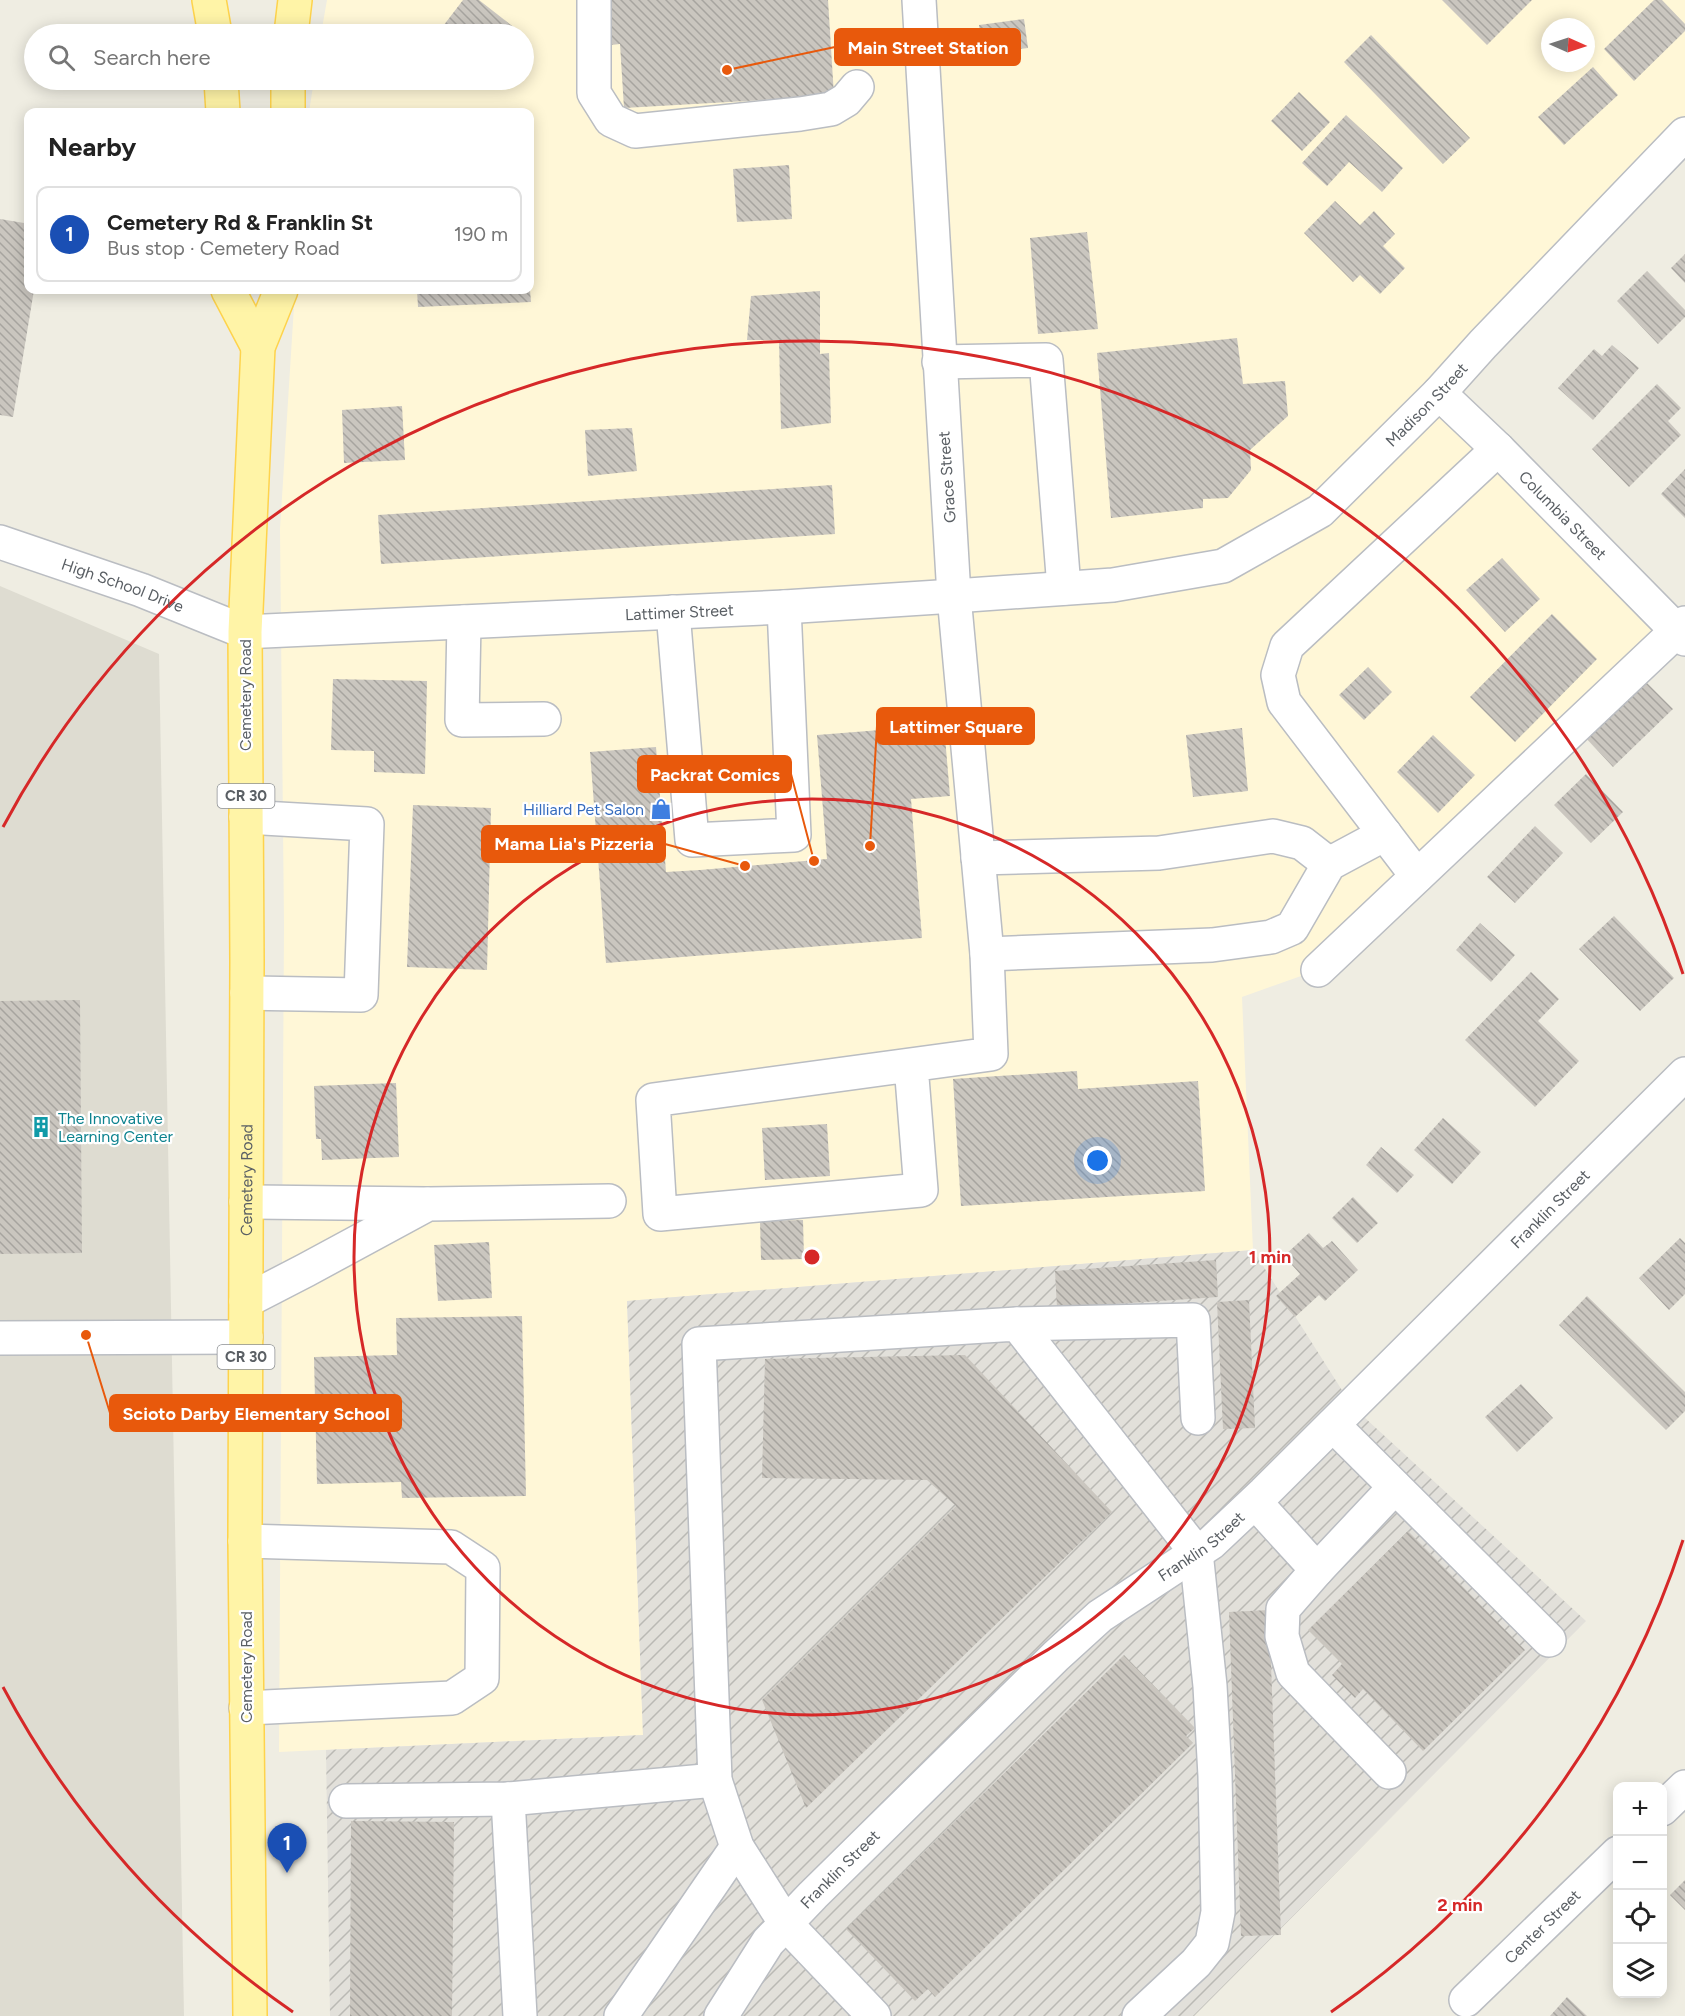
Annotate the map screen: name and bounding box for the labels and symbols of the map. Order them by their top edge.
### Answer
north arrow [1541,18,1595,72]
callout: Main Street Station [835,29,1020,65]
text: Main Street Station [848,37,1008,59]
street label: Madison Street [1381,359,1471,450]
street label: Grace Street [934,431,960,523]
street label: Columbia Street [1515,467,1611,563]
street label: High School Drive [59,554,187,616]
street label: Lattimer Street [625,600,734,624]
street label: Cemetery Road [236,639,255,751]
callout: Lattimer Square [877,708,1034,744]
text: Lattimer Square [889,716,1023,738]
callout: Packrat Comics [638,756,791,792]
text: Packrat Comics [650,764,781,786]
road number: CR 30 [218,784,274,808]
shop icon: Hilliard Pet Salon [649,797,673,821]
place label: Hilliard Pet Salon [523,800,644,819]
callout: Mama Lia's Pizzeria [482,826,665,862]
text: Mama Lia's Pizzeria [494,833,654,855]
place label: The Innovative Learning Center [58,1109,173,1146]
building icon: The Innovative Learning Center [29,1115,53,1139]
street label: Cemetery Road [237,1124,256,1236]
your location [1083,1146,1112,1175]
street label: Franklin Street [1506,1165,1593,1252]
text: 1 min [1249,1246,1291,1268]
centre of rings [802,1247,822,1267]
road number: CR 30 [218,1345,274,1369]
callout: Scioto Darby Elementary School [110,1395,401,1431]
text: Scioto Darby Elementary School [122,1403,390,1425]
street label: Franklin Street [1154,1507,1248,1585]
street label: Cemetery Road [237,1611,256,1723]
pin: 1 [268,1824,306,1873]
street label: Franklin Street [796,1826,883,1912]
street label: Center Street [1500,1885,1584,1967]
text: 2 min [1437,1894,1483,1916]

